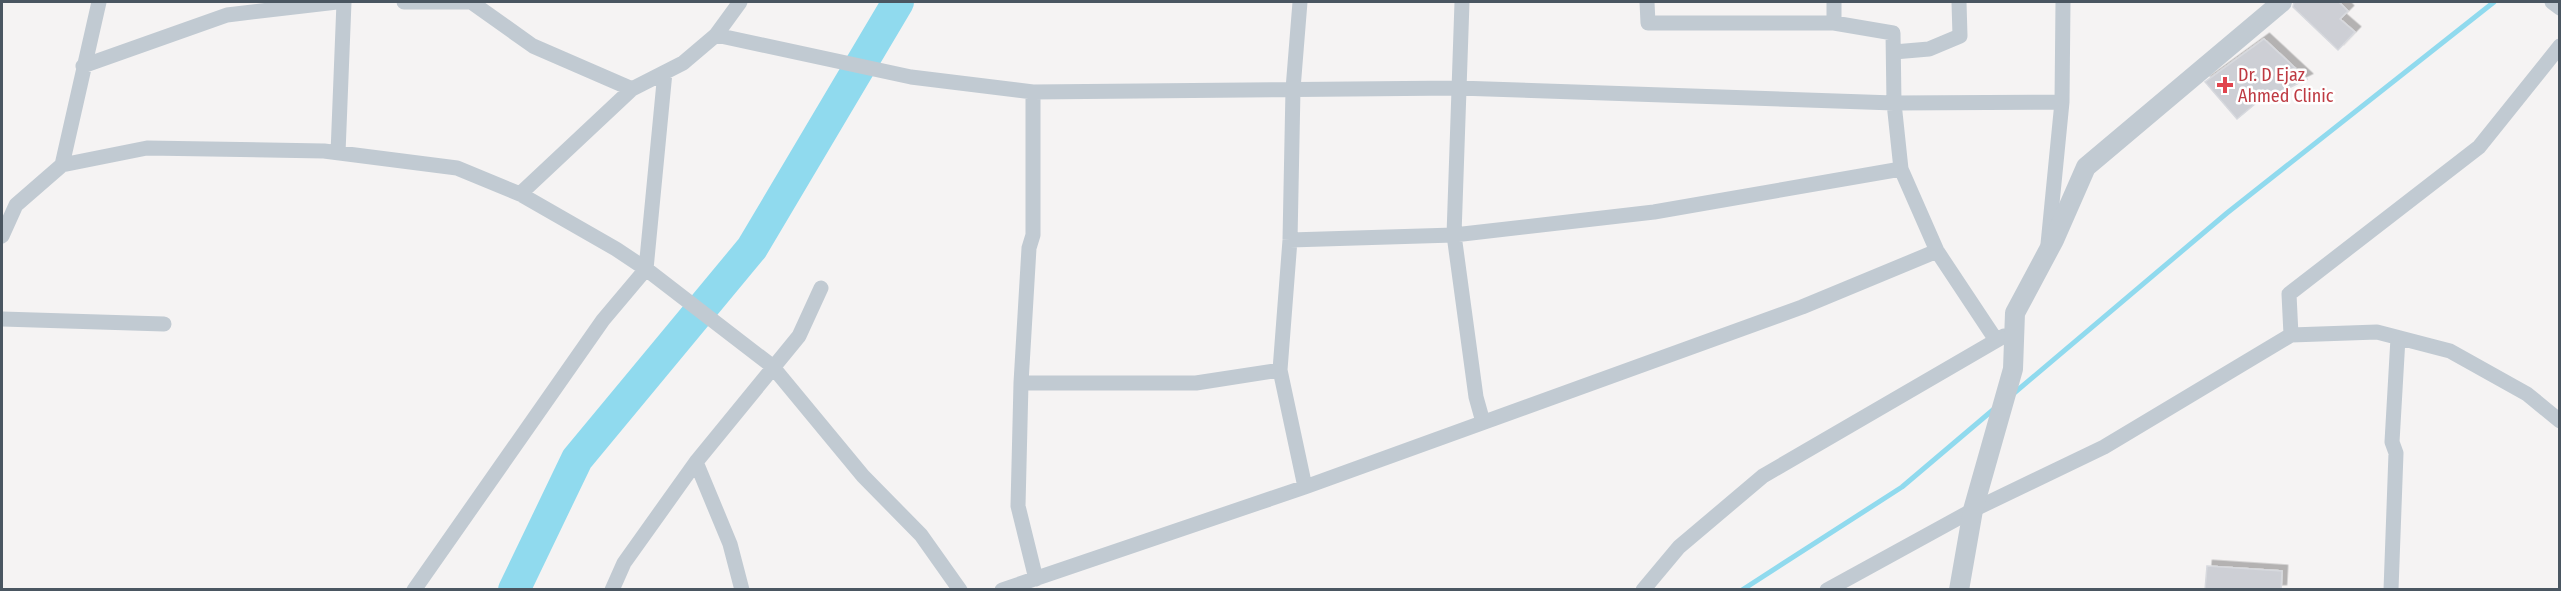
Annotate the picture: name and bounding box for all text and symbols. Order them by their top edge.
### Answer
place label: Dr. D Ejaz Ahmed Clinic [2238,64,2334,107]
marker: Dr. D Ejaz Ahmed Clinic [2216,76,2234,94]

